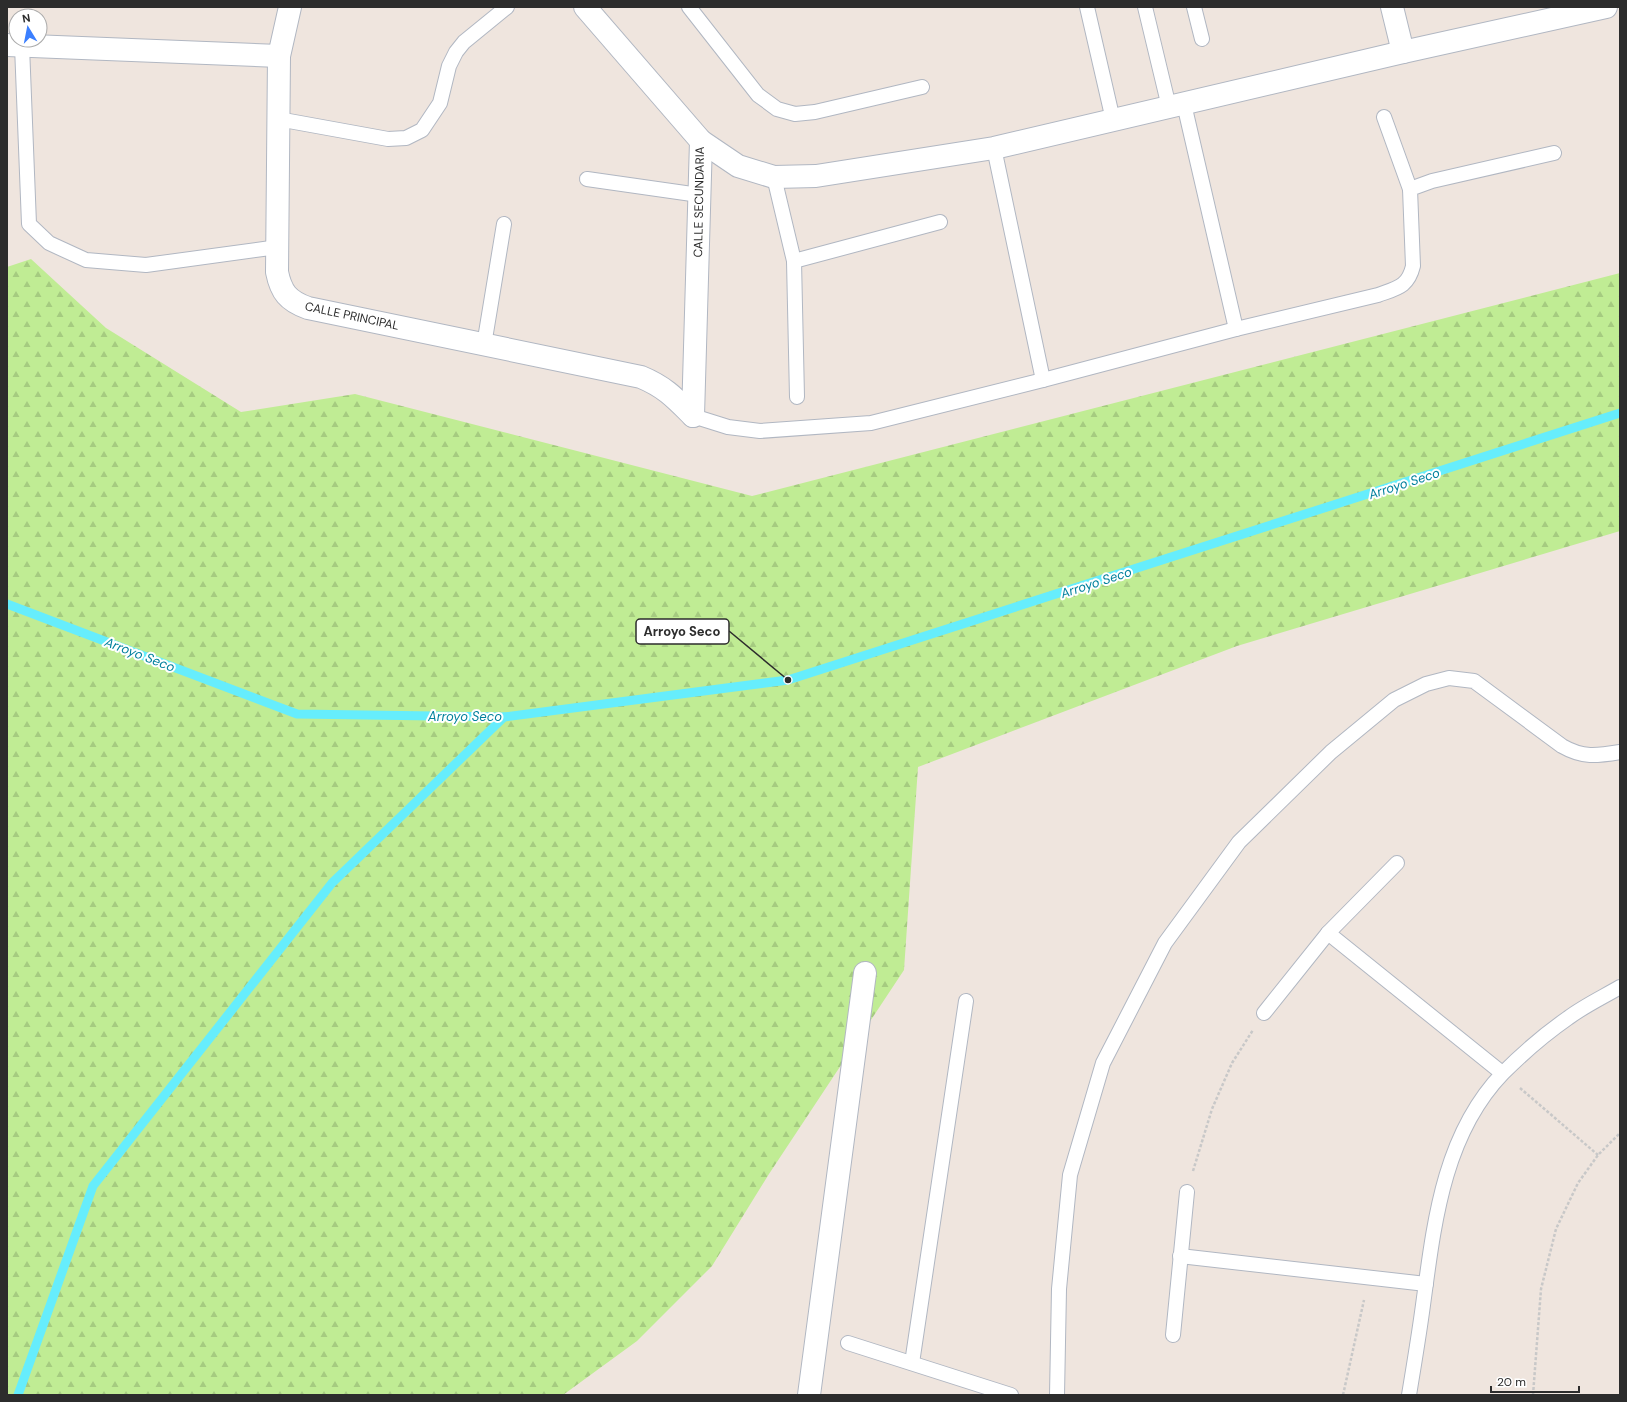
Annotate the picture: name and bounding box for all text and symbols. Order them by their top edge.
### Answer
north arrow [8,8,48,48]
text: N [21,11,31,26]
street label: CALLE SECUNDARIA [690,146,708,258]
street label: CALLE PRINCIPAL [303,298,401,334]
water label: Arroyo Seco [1365,464,1442,503]
water label: Arroyo Seco [1057,563,1134,602]
callout: Arroyo Seco [636,619,729,644]
text: Arroyo Seco [644,623,720,640]
water label: Arroyo Seco [101,633,178,676]
water label: Arroyo Seco [427,708,502,725]
scale bar [1491,1368,1579,1394]
text: 20 m [1497,1374,1526,1390]

